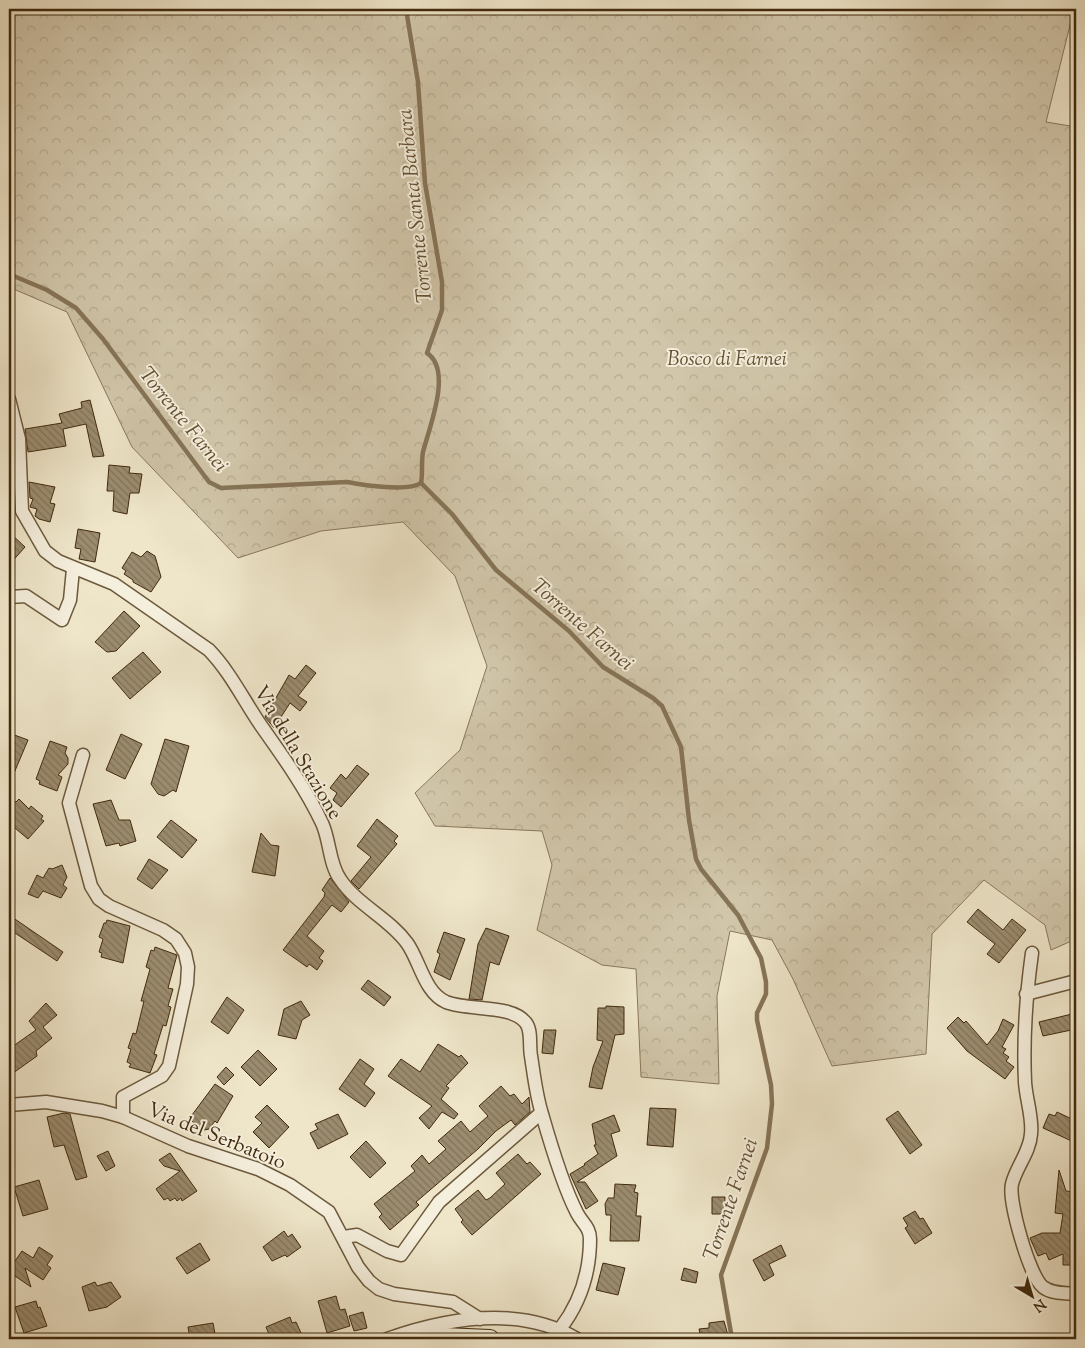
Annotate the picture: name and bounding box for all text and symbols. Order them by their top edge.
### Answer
water label: Torrente Santa Barbara [391,107,441,304]
park label: Bosco di Farnei [667,346,787,375]
water label: Torrente Farnei [131,361,234,479]
water label: Torrente Farnei [524,572,640,679]
street label: Via della Stazione [245,681,348,826]
street label: Via del Serbatoio [142,1096,290,1178]
water label: Torrente Farnei [697,1134,767,1265]
north arrow [1008,1270,1058,1320]
text: N [1028,1293,1049,1316]

